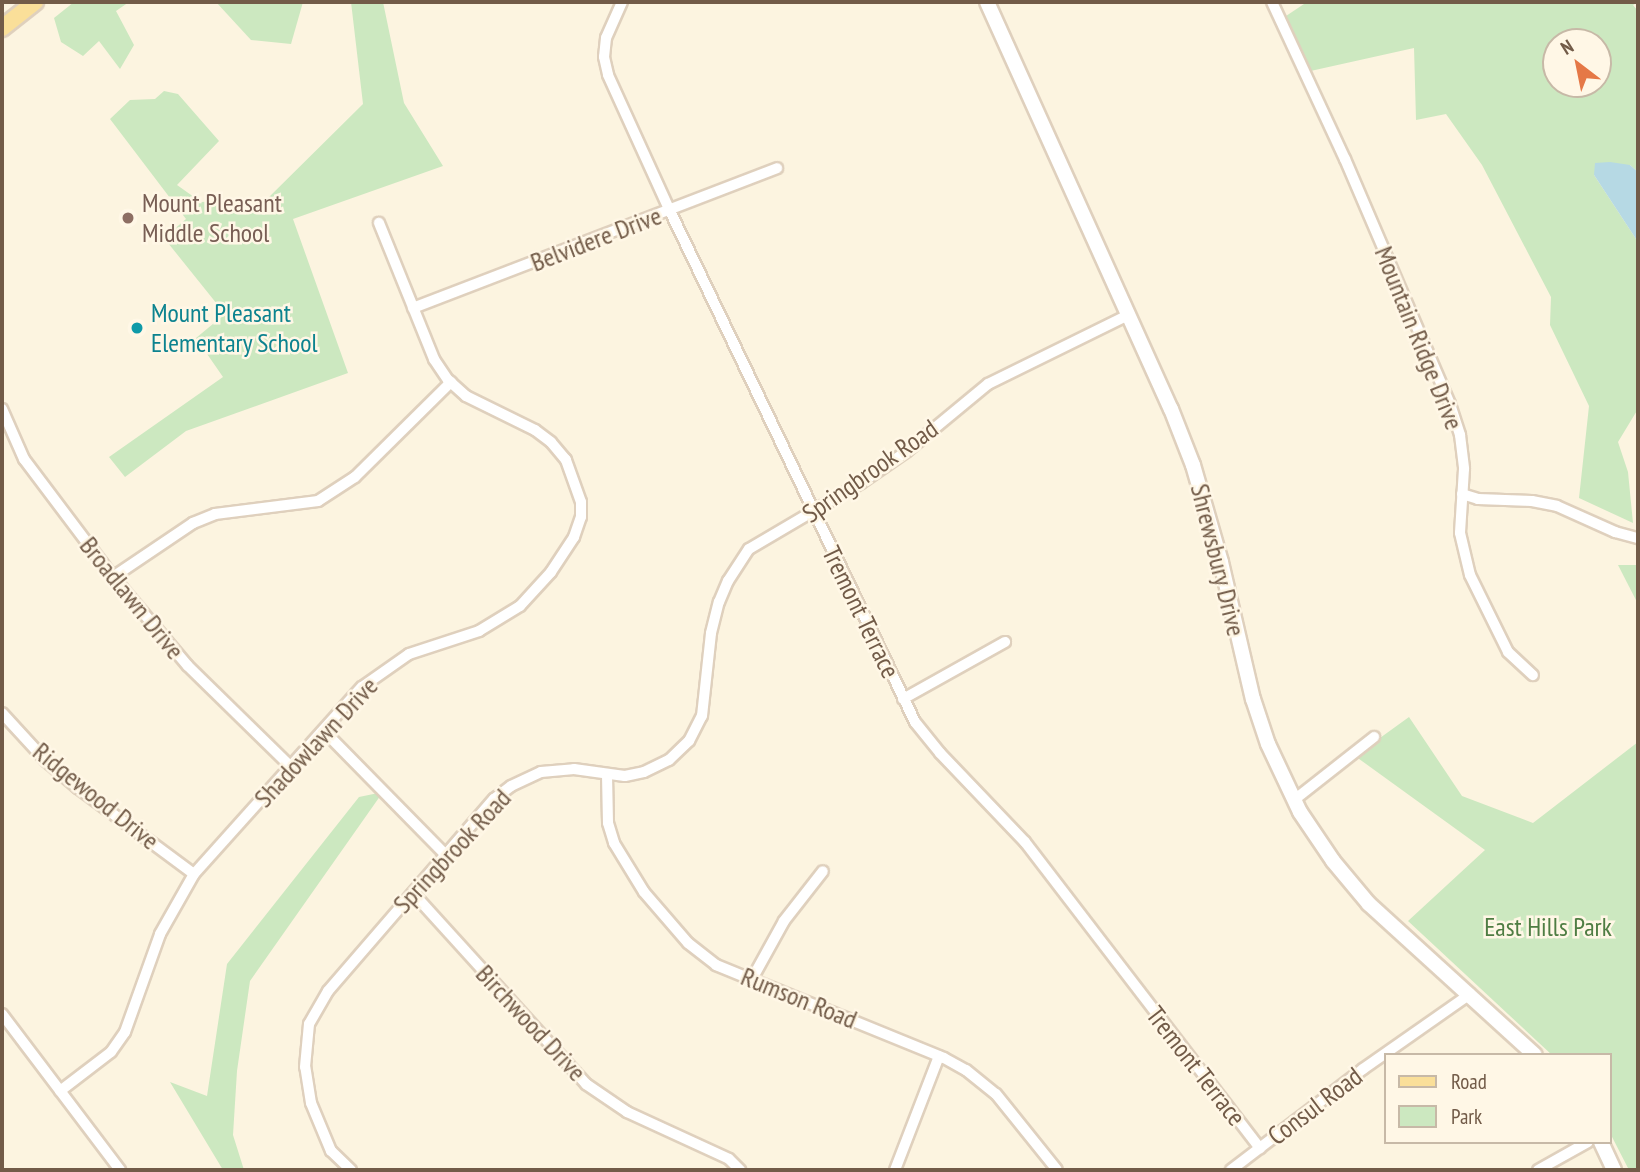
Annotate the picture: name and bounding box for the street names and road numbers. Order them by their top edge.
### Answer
street label: Belvidere Drive [526,200,666,278]
street label: Mountain Ridge Drive [1368,242,1470,434]
street label: Springbrook Road [796,413,944,529]
street label: Shrewsbury Drive [1184,480,1252,640]
street label: Broadlawn Drive [73,531,191,665]
street label: Tremont Terrace [816,541,906,683]
street label: Shadowlawn Drive [248,670,384,814]
street label: Ridgewood Drive [27,736,165,856]
street label: Springbrook Road [386,782,518,920]
street label: Birchwood Drive [469,959,593,1087]
street label: Rumson Road [737,961,861,1035]
street label: Tremont Terrace [1140,1000,1252,1132]
street label: Consul Road [1262,1060,1368,1152]

